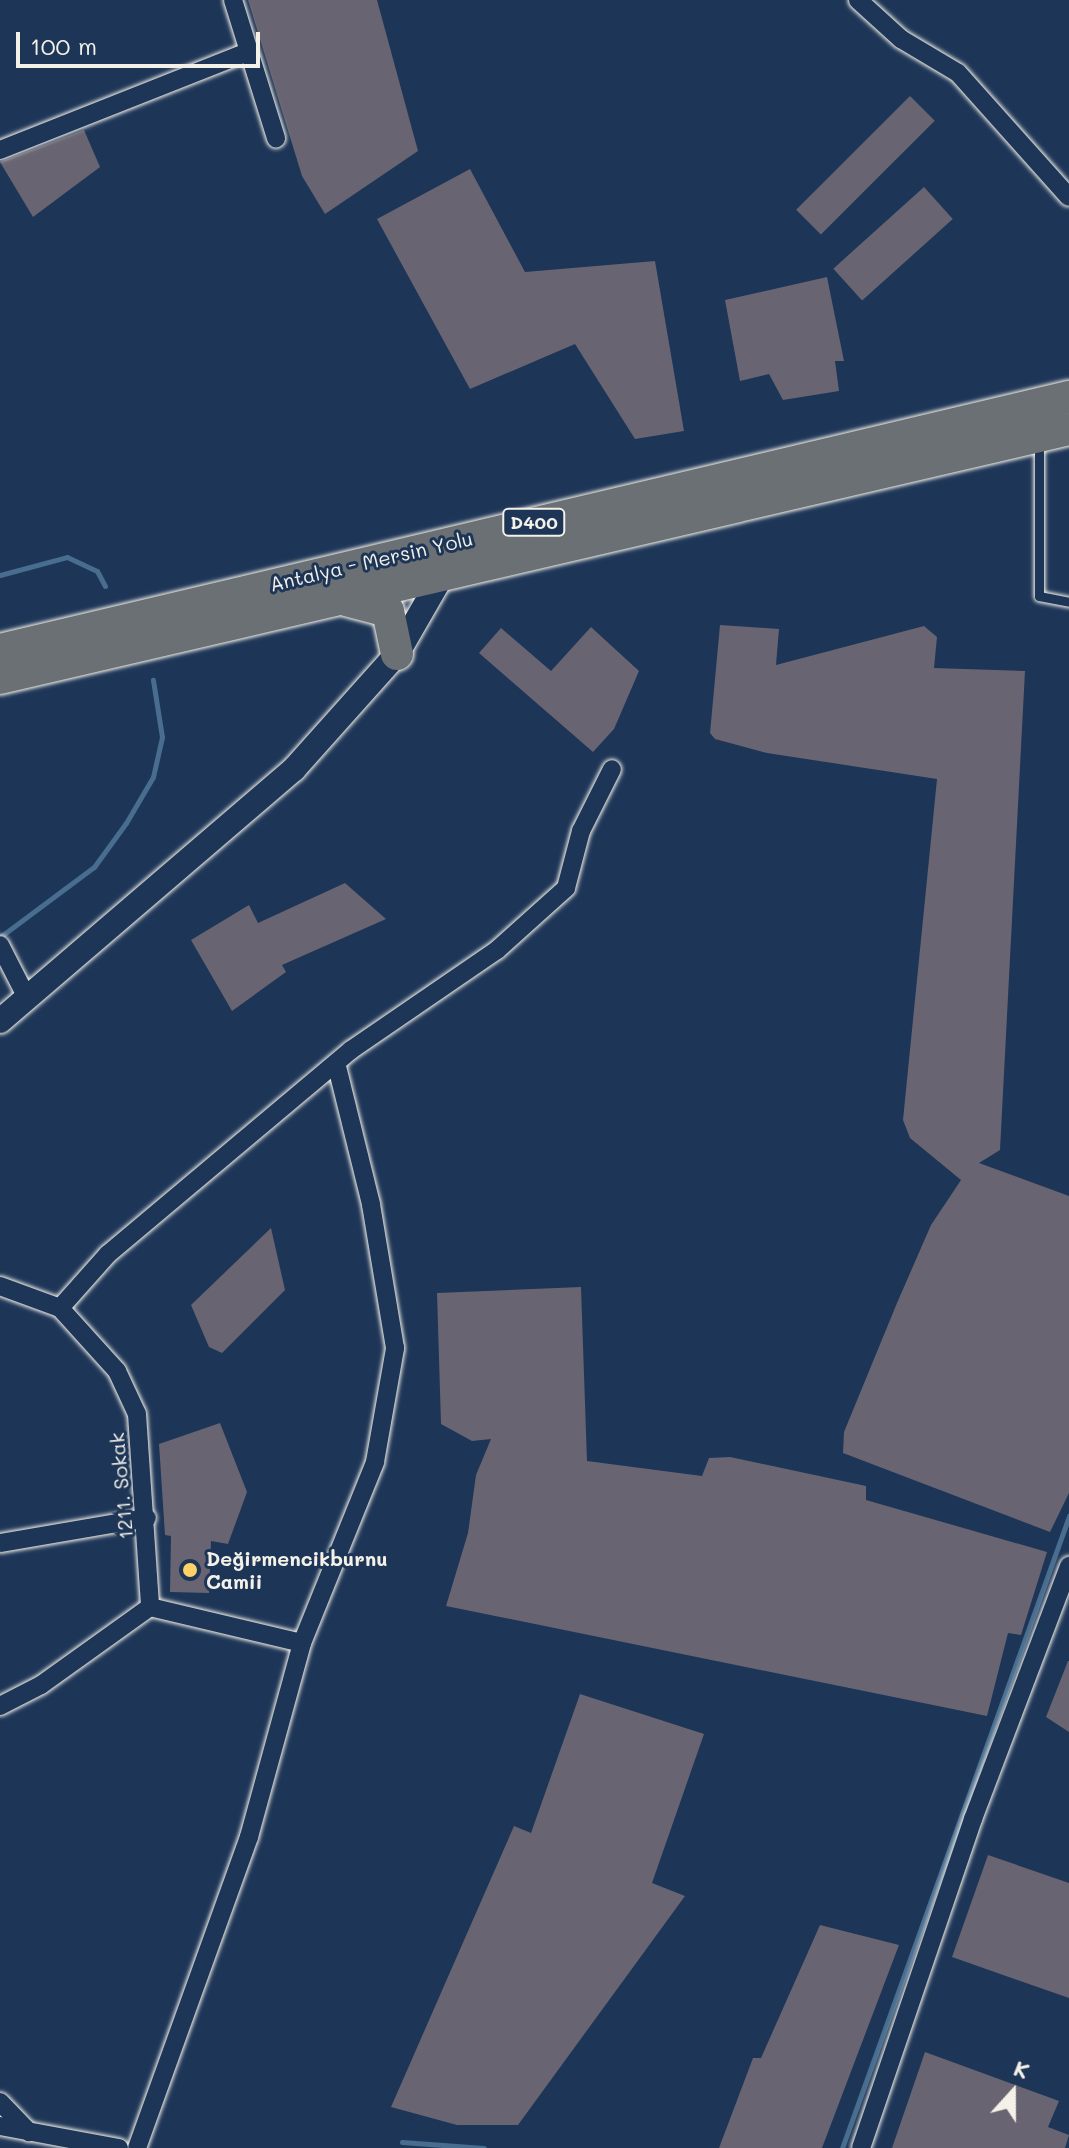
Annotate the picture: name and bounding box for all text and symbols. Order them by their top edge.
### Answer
scale bar [20,16,264,66]
text: 100 m [30,30,97,61]
road number: D400 [502,508,566,536]
street label: Antalya - Mersin Yolu [267,526,475,596]
street label: 1211. Sokak [104,1432,138,1540]
place label: Değirmencikburnu Camii [206,1546,388,1593]
marker: Değirmencikburnu Camii [181,1561,199,1579]
north arrow [973,2052,1053,2132]
text: K [1010,2053,1034,2085]

